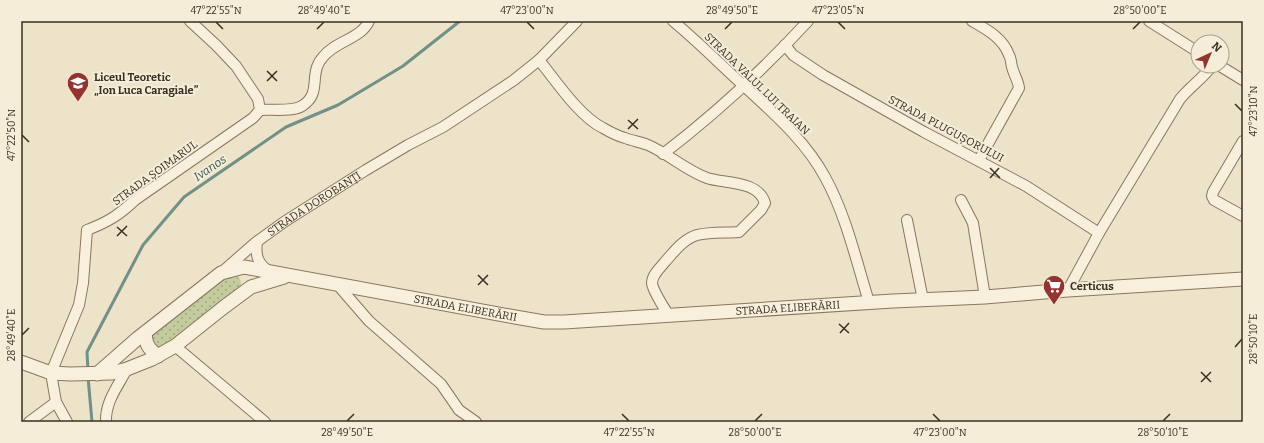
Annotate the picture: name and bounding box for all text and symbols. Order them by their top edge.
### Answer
text: 47°22'55"N [190,5,242,17]
text: 28°49'40"E [298,5,350,17]
text: 47°23'00"N [500,5,554,17]
text: 28°49'50"E [706,5,758,17]
text: 47°23'05"N [812,5,864,17]
text: 28°50'00"E [1114,5,1166,17]
street label: STRADA VALUL LUI TRAIAN [702,30,812,138]
north arrow [1190,34,1230,74]
text: N [1209,40,1225,55]
school or university icon: Liceul Teoretic „Ion Luca Caragiale” [65,70,91,103]
place label: Liceul Teoretic „Ion Luca Caragiale” [94,71,199,97]
text: 47°23'10"N [1248,85,1260,136]
street label: STRADA PLUGUȘORULUI [886,93,1006,165]
text: 47°22'50"N [6,109,18,161]
street label: STRADA ȘOIMARUL [110,138,200,208]
water label: Ivanos [191,152,229,184]
street label: STRADA DOROBANȚI [265,168,363,238]
supermarket icon: Certicus [1041,273,1067,306]
place label: Certicus [1070,280,1114,293]
street label: STRADA ELIBERĂRII [413,292,518,324]
street label: STRADA ELIBERĂRII [735,298,841,318]
text: 28°49'40"E [6,309,18,361]
text: 28°50'10"E [1248,314,1260,364]
text: 28°49'50"E [321,427,373,439]
text: 47°22'55"N [603,427,655,439]
text: 28°50'00"E [729,427,781,439]
text: 47°23'00"N [913,427,967,439]
text: 28°50'10"E [1138,427,1188,439]

